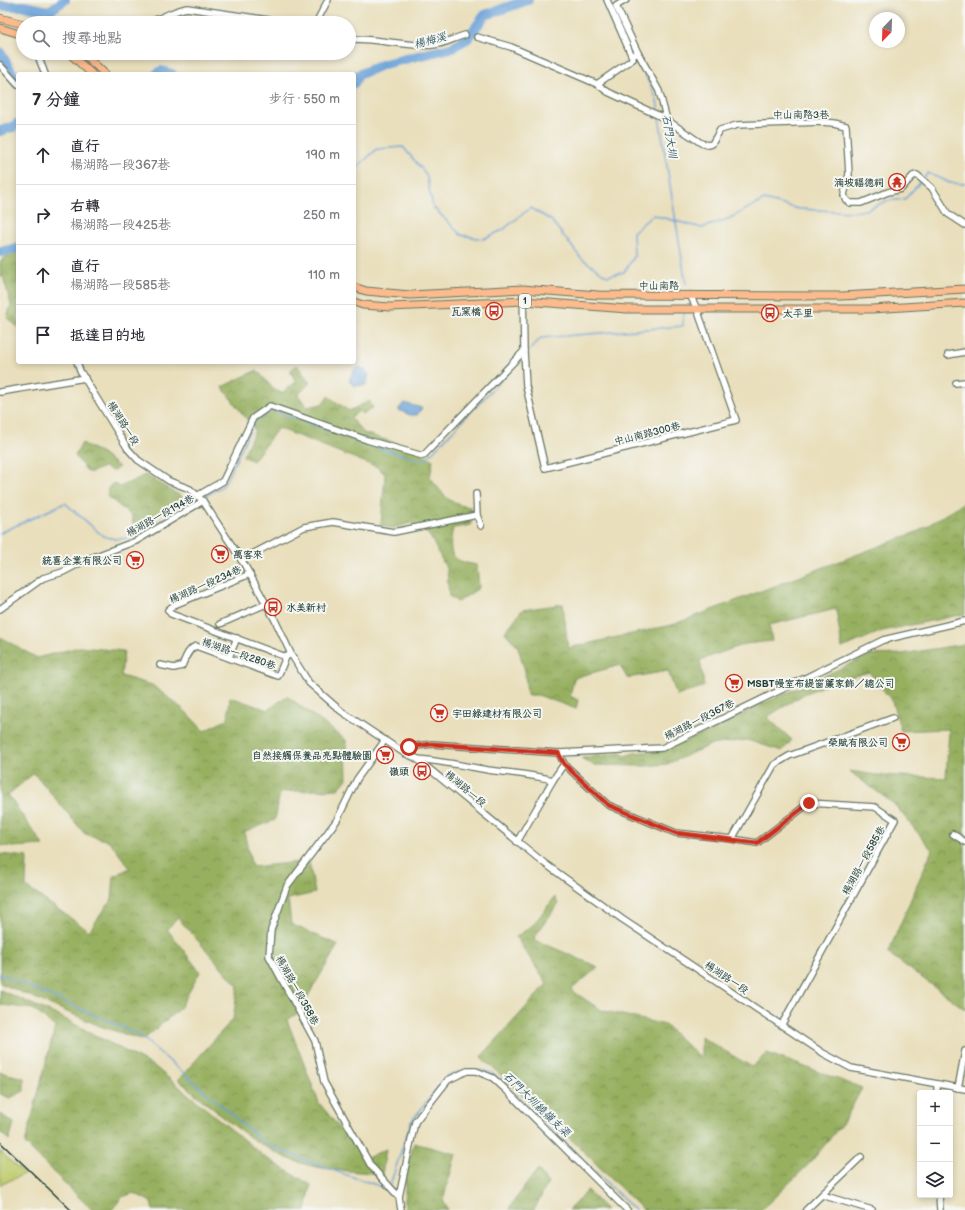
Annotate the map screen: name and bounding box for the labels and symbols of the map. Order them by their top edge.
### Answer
north arrow [869,12,905,48]
water label: 楊梅溪 [413,30,449,51]
street label: 中山南路3巷 [773,109,830,121]
water label: 石門大圳 [660,113,680,160]
temple icon: 湳坡福德祠 [887,172,907,192]
place label: 湳坡福德祠 [834,177,884,189]
street label: 中山南路 [639,280,679,292]
road number: 1 [519,294,531,308]
bus stop icon: 瓦窯橋 [484,301,504,321]
bus stop icon: 太平里 [760,303,780,323]
place label: 瓦窯橋 [451,306,481,318]
place label: 太平里 [783,308,813,320]
street label: 楊湖路一段 [105,399,141,448]
street label: 中山南路300巷 [613,420,683,448]
street label: 楊湖路一段194巷 [124,492,197,539]
supermarket icon: 萬客來 [210,544,230,564]
place label: 萬客來 [233,549,263,561]
supermarket icon: 統喜企業有限公司 [125,550,145,570]
place label: 統喜企業有限公司 [42,555,122,567]
street label: 楊湖路一段234巷 [167,563,244,606]
bus stop icon: 水美新村 [263,597,283,617]
place label: 水美新村 [286,602,326,614]
street label: 楊湖路一段280巷 [200,636,278,673]
supermarket icon: MSBT幔室布緹窗簾家飾／總公司 [724,673,744,693]
place label: MSBT幔室布緹窗簾家飾／總公司 [747,678,894,690]
street label: 楊湖路一段367巷 [662,697,737,743]
supermarket icon: 宇田綠建材有限公司 [429,703,449,723]
place label: 宇田綠建材有限公司 [452,708,542,720]
supermarket icon: 榮賦有限公司 [891,732,911,752]
place label: 榮賦有限公司 [828,737,888,749]
route start [400,738,418,756]
supermarket icon: 自然接觸保養品亮點體驗園 [375,745,395,765]
place label: 自然接觸保養品亮點體驗園 [252,750,372,762]
bus stop icon: 嶺頭 [412,761,432,781]
place label: 嶺頭 [389,766,409,778]
street label: 楊湖路一段 [442,768,488,809]
route end [800,794,818,812]
street label: 楊湖路一段585巷 [840,823,888,897]
street label: 楊湖路一段358巷 [273,954,322,1028]
street label: 楊湖路一段 [702,959,751,997]
water label: 石門大圳繞嶺支渠 [500,1069,574,1140]

